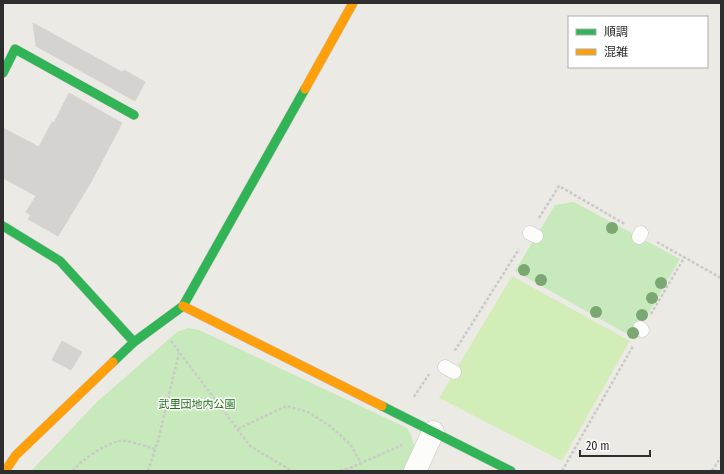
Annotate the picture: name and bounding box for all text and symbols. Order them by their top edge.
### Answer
legend [568,16,708,68]
text: 順調 [604,25,628,39]
text: 混雑 [604,45,628,59]
park label: 武里団地内公園 [159,398,236,411]
scale bar [580,432,650,458]
text: 20 m [586,439,610,453]

